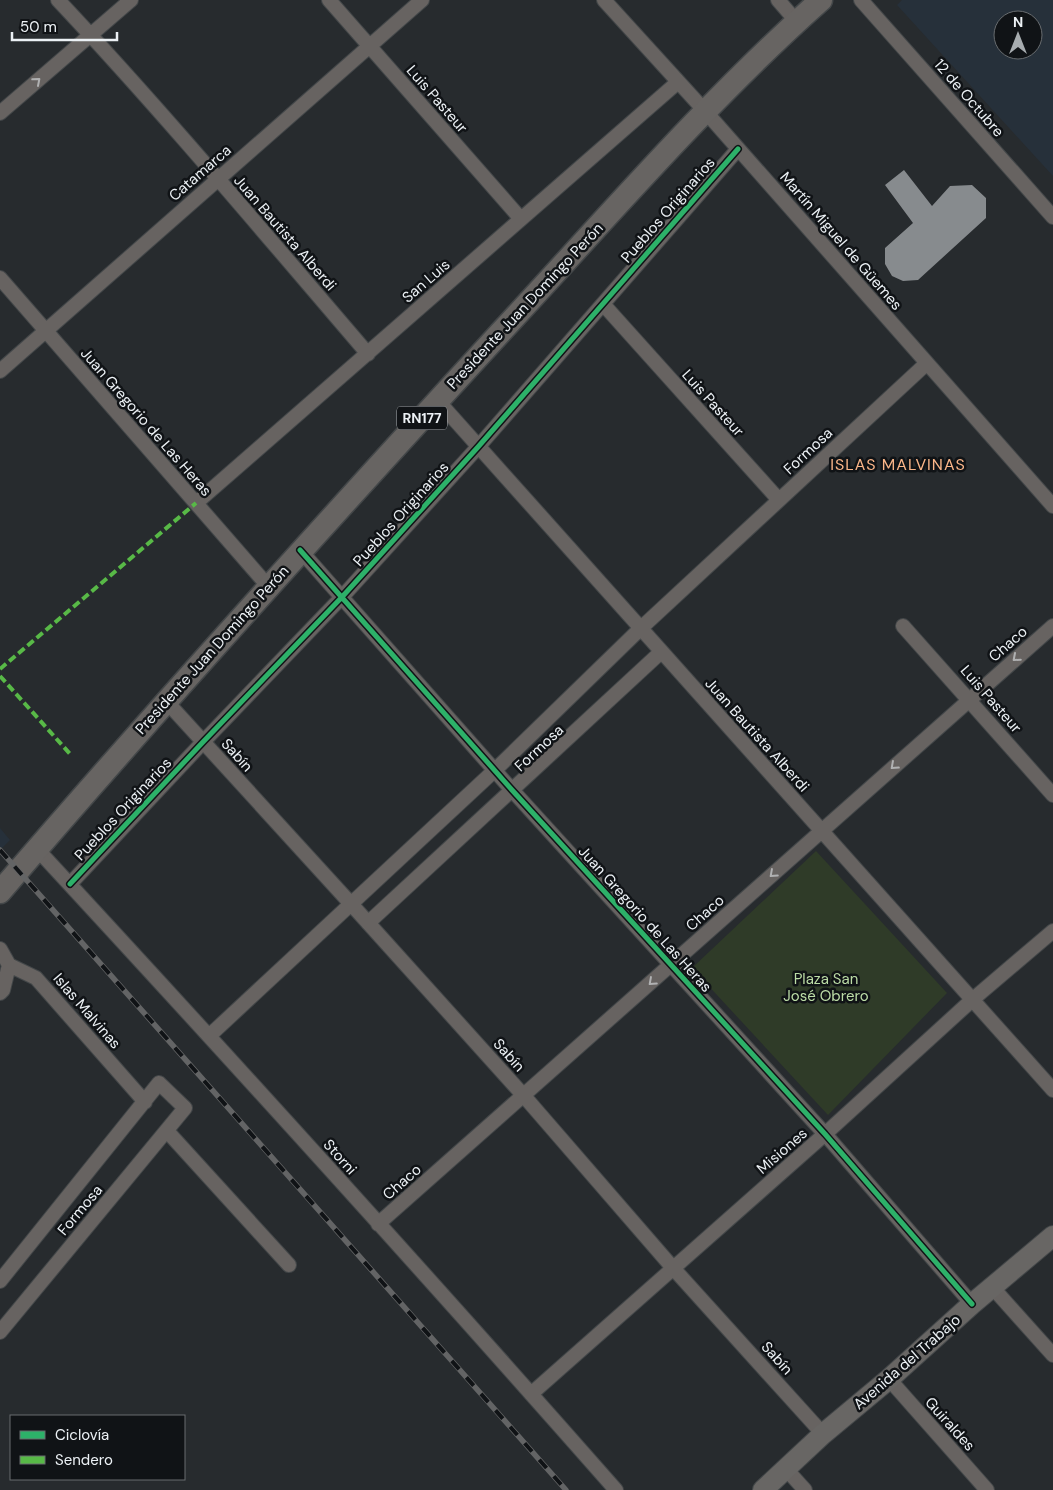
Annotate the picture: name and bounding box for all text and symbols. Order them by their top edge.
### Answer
scale bar [12,10,118,42]
north arrow [993,10,1043,60]
text: N [1013,13,1023,31]
text: 50 m [20,17,57,37]
street label: 12 de Octubre [930,55,1008,141]
street label: Luis Pasteur [402,61,472,137]
one-way arrow [31,78,40,87]
street label: Catamarca [165,140,235,206]
street label: Pueblos Originarios [616,153,720,267]
street label: Martín Miguel de Güemes [775,168,907,314]
street label: Juan Bautista Alberdi [229,171,341,295]
street label: Presidente Juan Domingo Perón [442,219,608,393]
street label: San Luis [398,255,454,307]
street label: Juan Gregorio de Las Heras [76,344,216,500]
street label: Luis Pasteur [678,365,749,441]
road number: RN177 [397,406,447,429]
street label: Formosa [779,423,837,479]
district label: ISLAS MALVINAS [830,454,966,475]
street label: Pueblos Originarios [349,458,453,570]
street label: Presidente Juan Domingo Perón [131,561,293,739]
street label: Chaco [984,622,1032,666]
one-way arrow [1013,652,1022,661]
street label: Luis Pasteur [956,661,1026,737]
street label: Juan Bautista Alberdi [700,674,814,796]
street label: Formosa [510,720,568,776]
street label: Sabín [217,734,257,776]
street label: Pueblos Originarios [70,753,176,865]
one-way arrow [891,760,900,769]
street label: Juan Gregorio de Las Heras [574,842,716,996]
one-way arrow [770,868,779,876]
street label: Chaco [682,890,728,935]
street label: Islas Malvinas [49,969,125,1053]
park label: Plaza San José Obrero [783,969,869,1006]
one-way arrow [648,976,657,985]
street label: Sabín [489,1034,529,1076]
street label: Misiones [752,1123,812,1179]
street label: Storni [319,1135,361,1179]
street label: Chaco [378,1160,426,1204]
street label: Formosa [53,1181,107,1239]
street label: Avenida del Trabajo [849,1310,965,1414]
street label: Sabín [757,1337,797,1379]
street label: Guiraldes [920,1393,980,1455]
legend [10,1415,185,1480]
text: Ciclovía [55,1425,109,1445]
text: Sendero [55,1450,113,1470]

